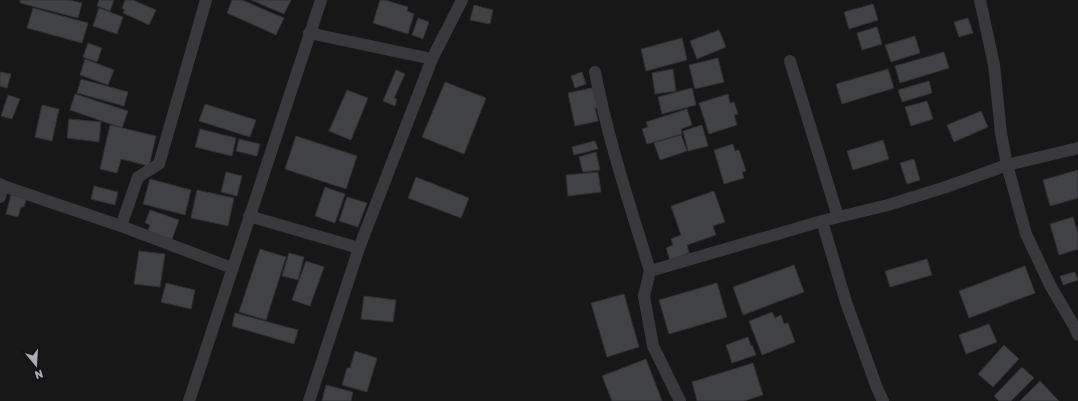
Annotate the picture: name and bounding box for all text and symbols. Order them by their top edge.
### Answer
north arrow [16,345,56,385]
text: N [33,367,45,381]

